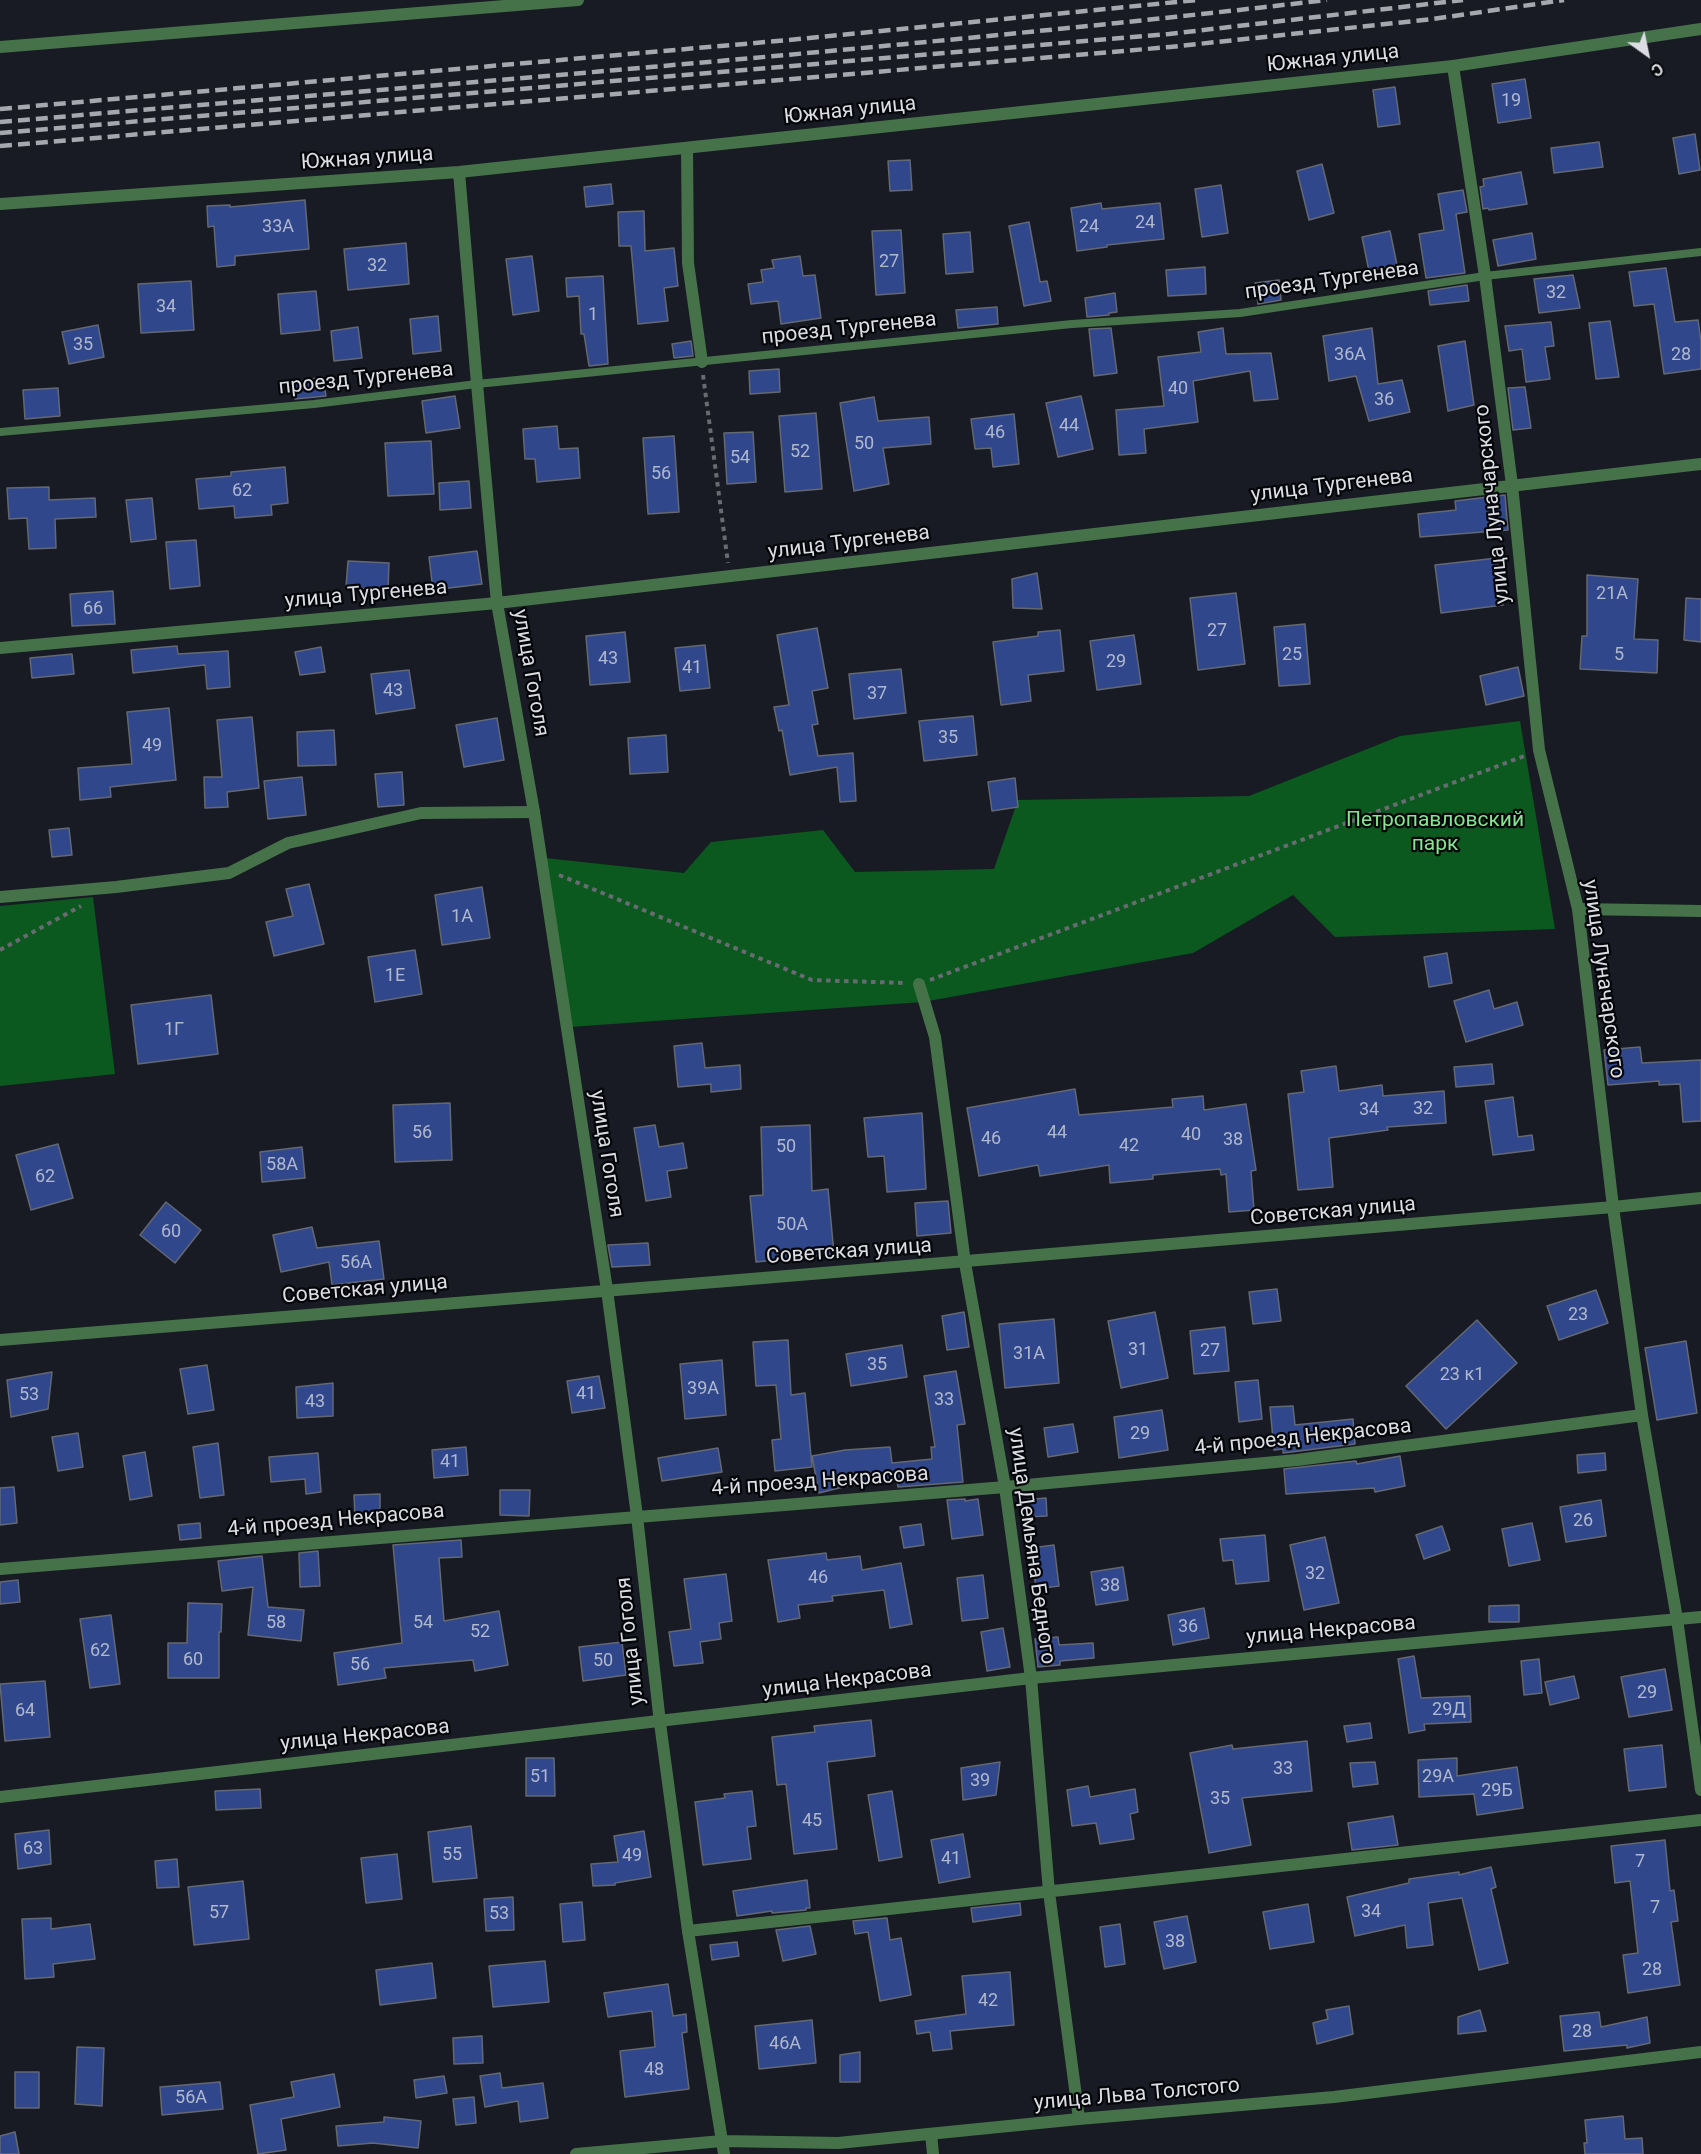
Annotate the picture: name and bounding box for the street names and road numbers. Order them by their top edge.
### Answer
street label: Южная улица [1266,40,1400,78]
street label: Южная улица [783,92,917,130]
street label: Южная улица [300,142,434,176]
street label: проезд Тургенева [1243,256,1421,306]
street label: проезд Тургенева [760,307,938,351]
street label: проезд Тургенева [277,357,455,401]
street label: улица Луначарского [1470,403,1516,605]
street label: улица Тургенева [1250,464,1414,508]
street label: улица Тургенева [767,521,931,565]
street label: улица Тургенева [284,575,448,615]
street label: улица Гоголя [506,607,554,739]
street label: улица Луначарского [1577,878,1629,1080]
street label: улица Гоголя [583,1088,629,1220]
street label: Советская улица [1249,1192,1417,1232]
street label: Советская улица [765,1234,933,1270]
street label: Советская улица [281,1270,449,1310]
street label: 4-й проезд Некрасова [1193,1414,1413,1462]
street label: улица Демьяна Бедного [1002,1426,1060,1666]
street label: 4-й проезд Некрасова [711,1462,929,1502]
street label: 4-й проезд Некрасова [227,1499,445,1543]
street label: улица Гоголя [612,1576,650,1706]
street label: улица Некрасова [1245,1611,1417,1651]
street label: улица Некрасова [761,1658,933,1704]
street label: улица Некрасова [279,1715,451,1757]
street label: улица Льва Толстого [1033,2073,1241,2117]

